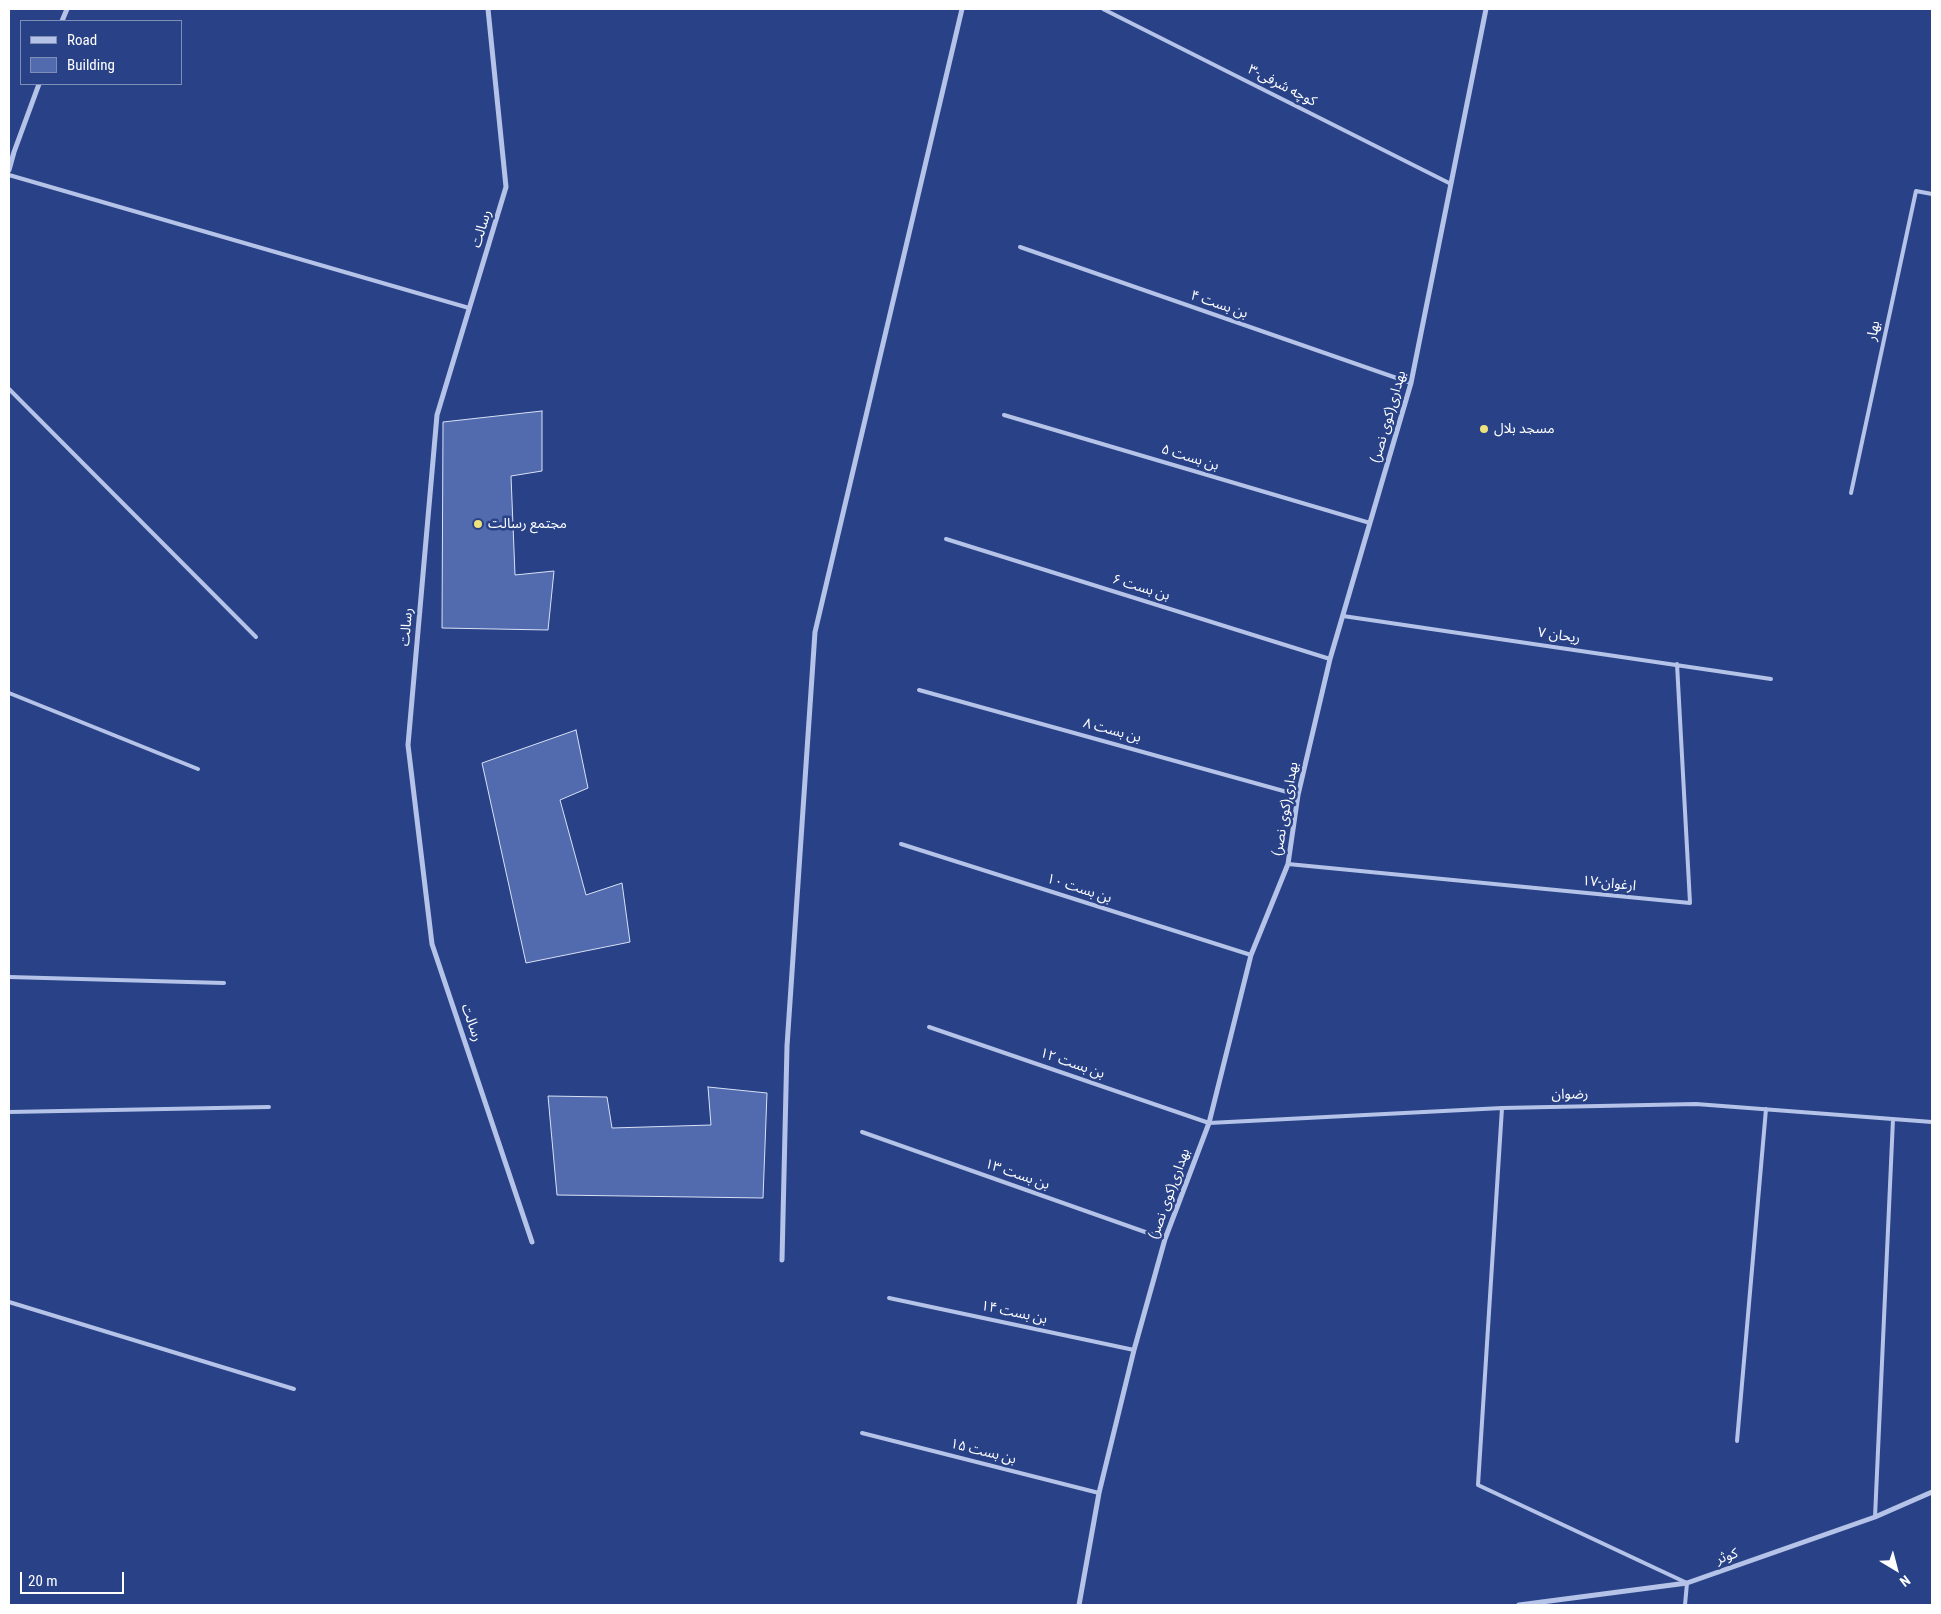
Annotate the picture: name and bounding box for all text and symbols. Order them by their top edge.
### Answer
legend [20,20,182,85]
text: Road [67,31,97,49]
text: Building [67,56,115,74]
street label: کوچه شرفی-۳ [1245,62,1319,110]
street label: رسالت [468,208,496,250]
street label: بن بست ۴ [1188,287,1250,323]
street label: بهار [1864,319,1884,343]
street label: بهداری(کوی نصر) [1368,369,1410,465]
place label: مسجد بلال [1494,421,1555,437]
marker: مسجد بلال [1478,423,1490,435]
street label: بن بست ۵ [1159,441,1221,475]
place label: مجتمع رسالت [488,516,567,532]
marker: مجتمع رسالت [472,518,484,530]
street label: بن بست ۶ [1110,571,1172,605]
street label: رسالت [397,607,417,647]
street label: ریحان ۷ [1537,625,1581,647]
street label: بن بست ۸ [1081,715,1143,747]
street label: بهداری(کوی نصر) [1269,761,1303,857]
street label: بن بست ۱۰ [1044,871,1114,907]
street label: ارغوان-۱۷ [1581,873,1637,895]
street label: رسالت [457,1002,485,1044]
street label: بن بست ۱۲ [1037,1045,1107,1083]
street label: رضوان [1551,1086,1589,1104]
street label: بهداری(کوی نصر) [1146,1146,1194,1242]
street label: بن بست ۱۳ [982,1156,1052,1194]
street label: بن بست ۱۴ [979,1298,1049,1328]
street label: بن بست ۱۵ [948,1436,1018,1468]
north arrow [1871,1544,1921,1594]
street label: کوثر [1714,1545,1740,1569]
scale bar [22,1562,126,1594]
text: 20 m [28,1572,58,1590]
text: N [1897,1572,1913,1590]

